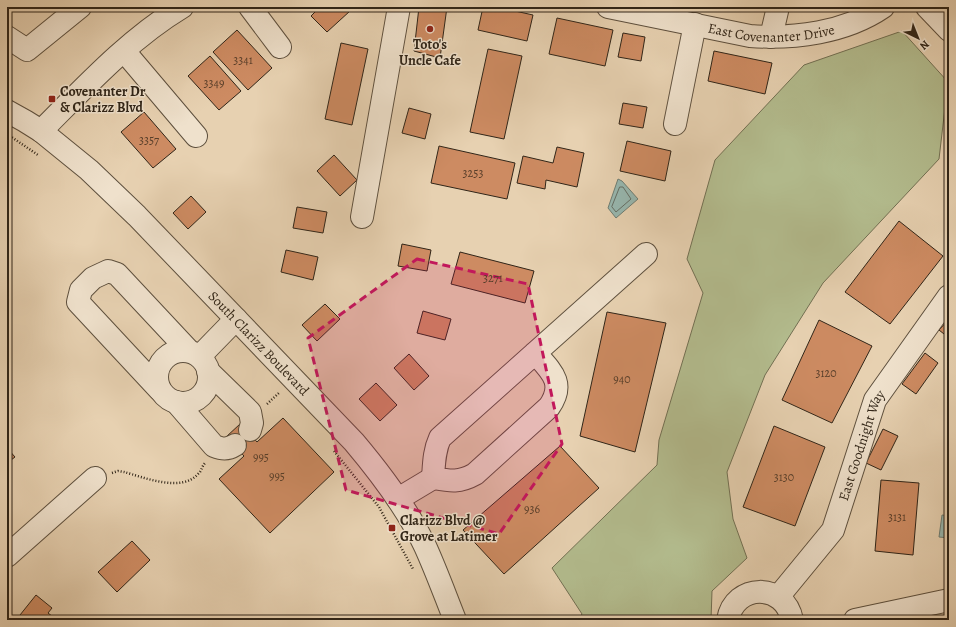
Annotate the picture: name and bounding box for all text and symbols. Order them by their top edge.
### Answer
street label: East Covenanter Drive [706,18,837,46]
north arrow [898,18,938,58]
marker: Toto's Uncle Cafe [425,24,435,34]
place label: Toto's Uncle Cafe [399,35,461,70]
text: N [916,37,933,53]
house number: 3341 [233,52,253,68]
house number: 3349 [204,75,224,91]
place label: Covenanter Dr & Clarizz Blvd [60,82,146,117]
marker: Covenanter Dr & Clarizz Blvd [47,94,57,104]
house number: 3357 [139,132,160,148]
house number: 3253 [463,165,483,181]
house number: 3271 [483,270,503,286]
street label: South Clarizz Boulevard [204,287,314,400]
house number: 3120 [815,365,837,381]
house number: 940 [613,371,631,387]
street label: East Goodnight Way [834,385,889,503]
house number: 995 [253,449,269,465]
house number: 995 [269,468,285,484]
house number: 3130 [774,469,794,485]
house number: 936 [524,501,540,517]
house number: 3131 [888,509,906,525]
place label: Clarizz Blvd @ Grove at Latimer [400,511,498,546]
marker: Clarizz Blvd @ Grove at Latimer [387,523,397,533]

